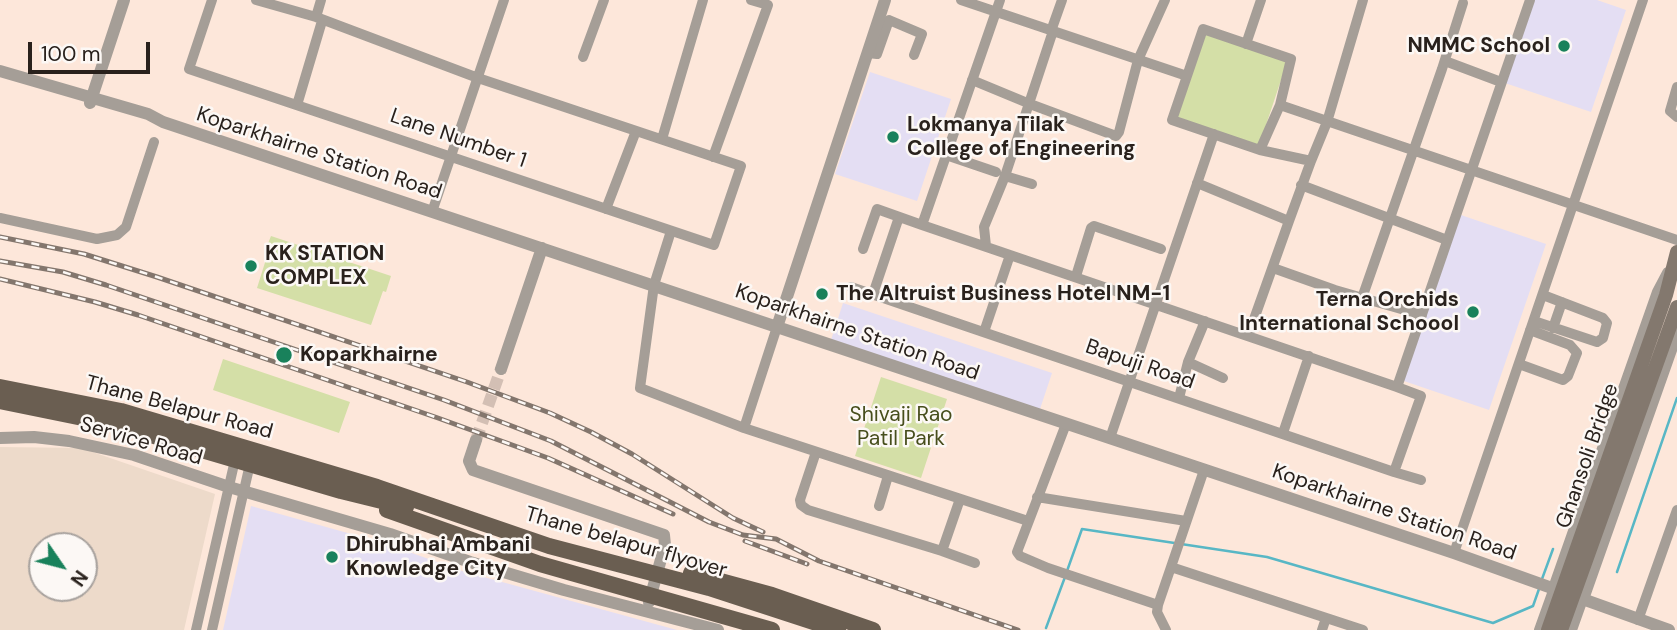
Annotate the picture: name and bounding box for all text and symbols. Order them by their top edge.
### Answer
scale bar [32,28,154,72]
place label: NMMC School [1407,33,1550,59]
marker: NMMC School [1556,38,1572,54]
text: 100 m [41,40,101,68]
street label: Koparkhairne Station Road [193,102,445,206]
street label: Lane Number 1 [387,104,529,174]
place label: Lokmanya Tilak College of Engineering [907,112,1136,162]
marker: Lokmanya Tilak College of Engineering [885,129,901,145]
place label: KK STATION COMPLEX [265,241,384,291]
marker: KK STATION COMPLEX [243,258,259,274]
street label: Koparkhairne Station Road [732,279,982,387]
place label: The Altruist Business Hotel NM-1 [836,281,1170,307]
marker: The Altruist Business Hotel NM-1 [814,286,830,302]
place label: Terna Orchids International Schoool [1239,287,1459,337]
marker: Terna Orchids International Schoool [1465,304,1481,320]
street label: Bapuji Road [1082,335,1198,395]
place label: Koparkhairne [300,342,438,368]
marker: Koparkhairne [274,345,294,365]
street label: Thane Belapur Road [83,371,275,445]
street label: Ghansoli Bridge [1551,380,1625,532]
park label: Shivaji Rao Patil Park [849,402,953,452]
street label: Service Road [77,412,205,472]
street label: Koparkhairne Station Road [1269,459,1519,567]
street label: Thane belapur flyover [522,502,730,584]
north arrow [28,532,98,602]
place label: Dhirubhai Ambani Knowledge City [346,532,530,582]
marker: Dhirubhai Ambani Knowledge City [324,549,340,565]
text: N [65,565,93,591]

